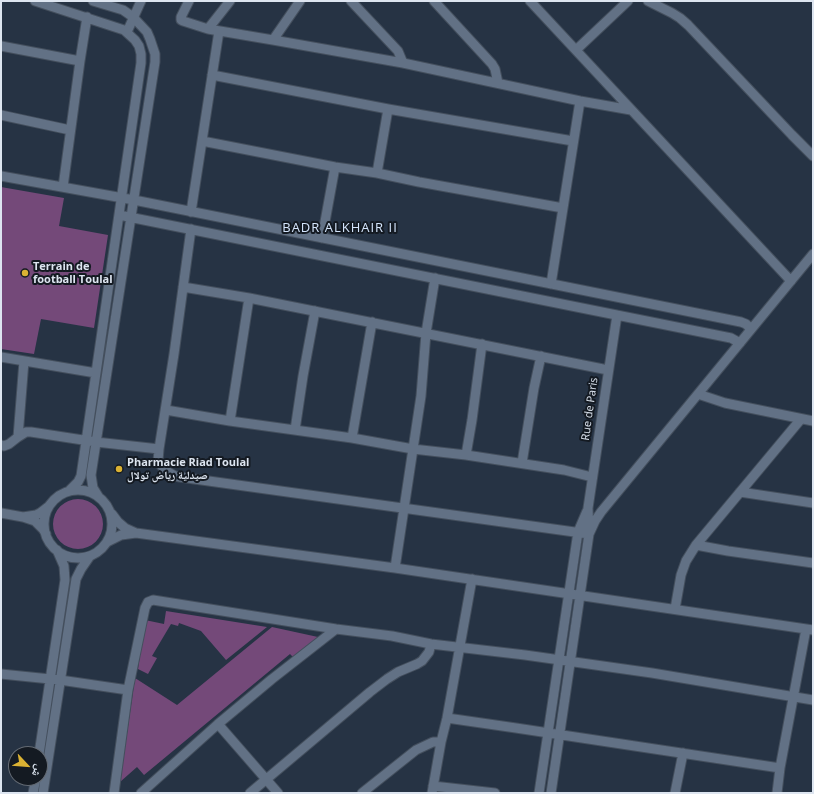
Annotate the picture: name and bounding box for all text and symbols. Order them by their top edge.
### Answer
district label: BADR ALKHAIR II [282,220,398,236]
place label: Terrain de football Toulal [33,260,113,286]
marker: Terrain de football Toulal [20,268,30,278]
street label: Rue de Paris [579,377,601,441]
place label: Pharmacie Riad Toulal صيدلية رياض تولال [127,456,249,482]
marker: Pharmacie Riad Toulal صيدلية رياض تولال [114,464,124,474]
north arrow [8,746,48,786]
text: ش [29,763,48,780]

